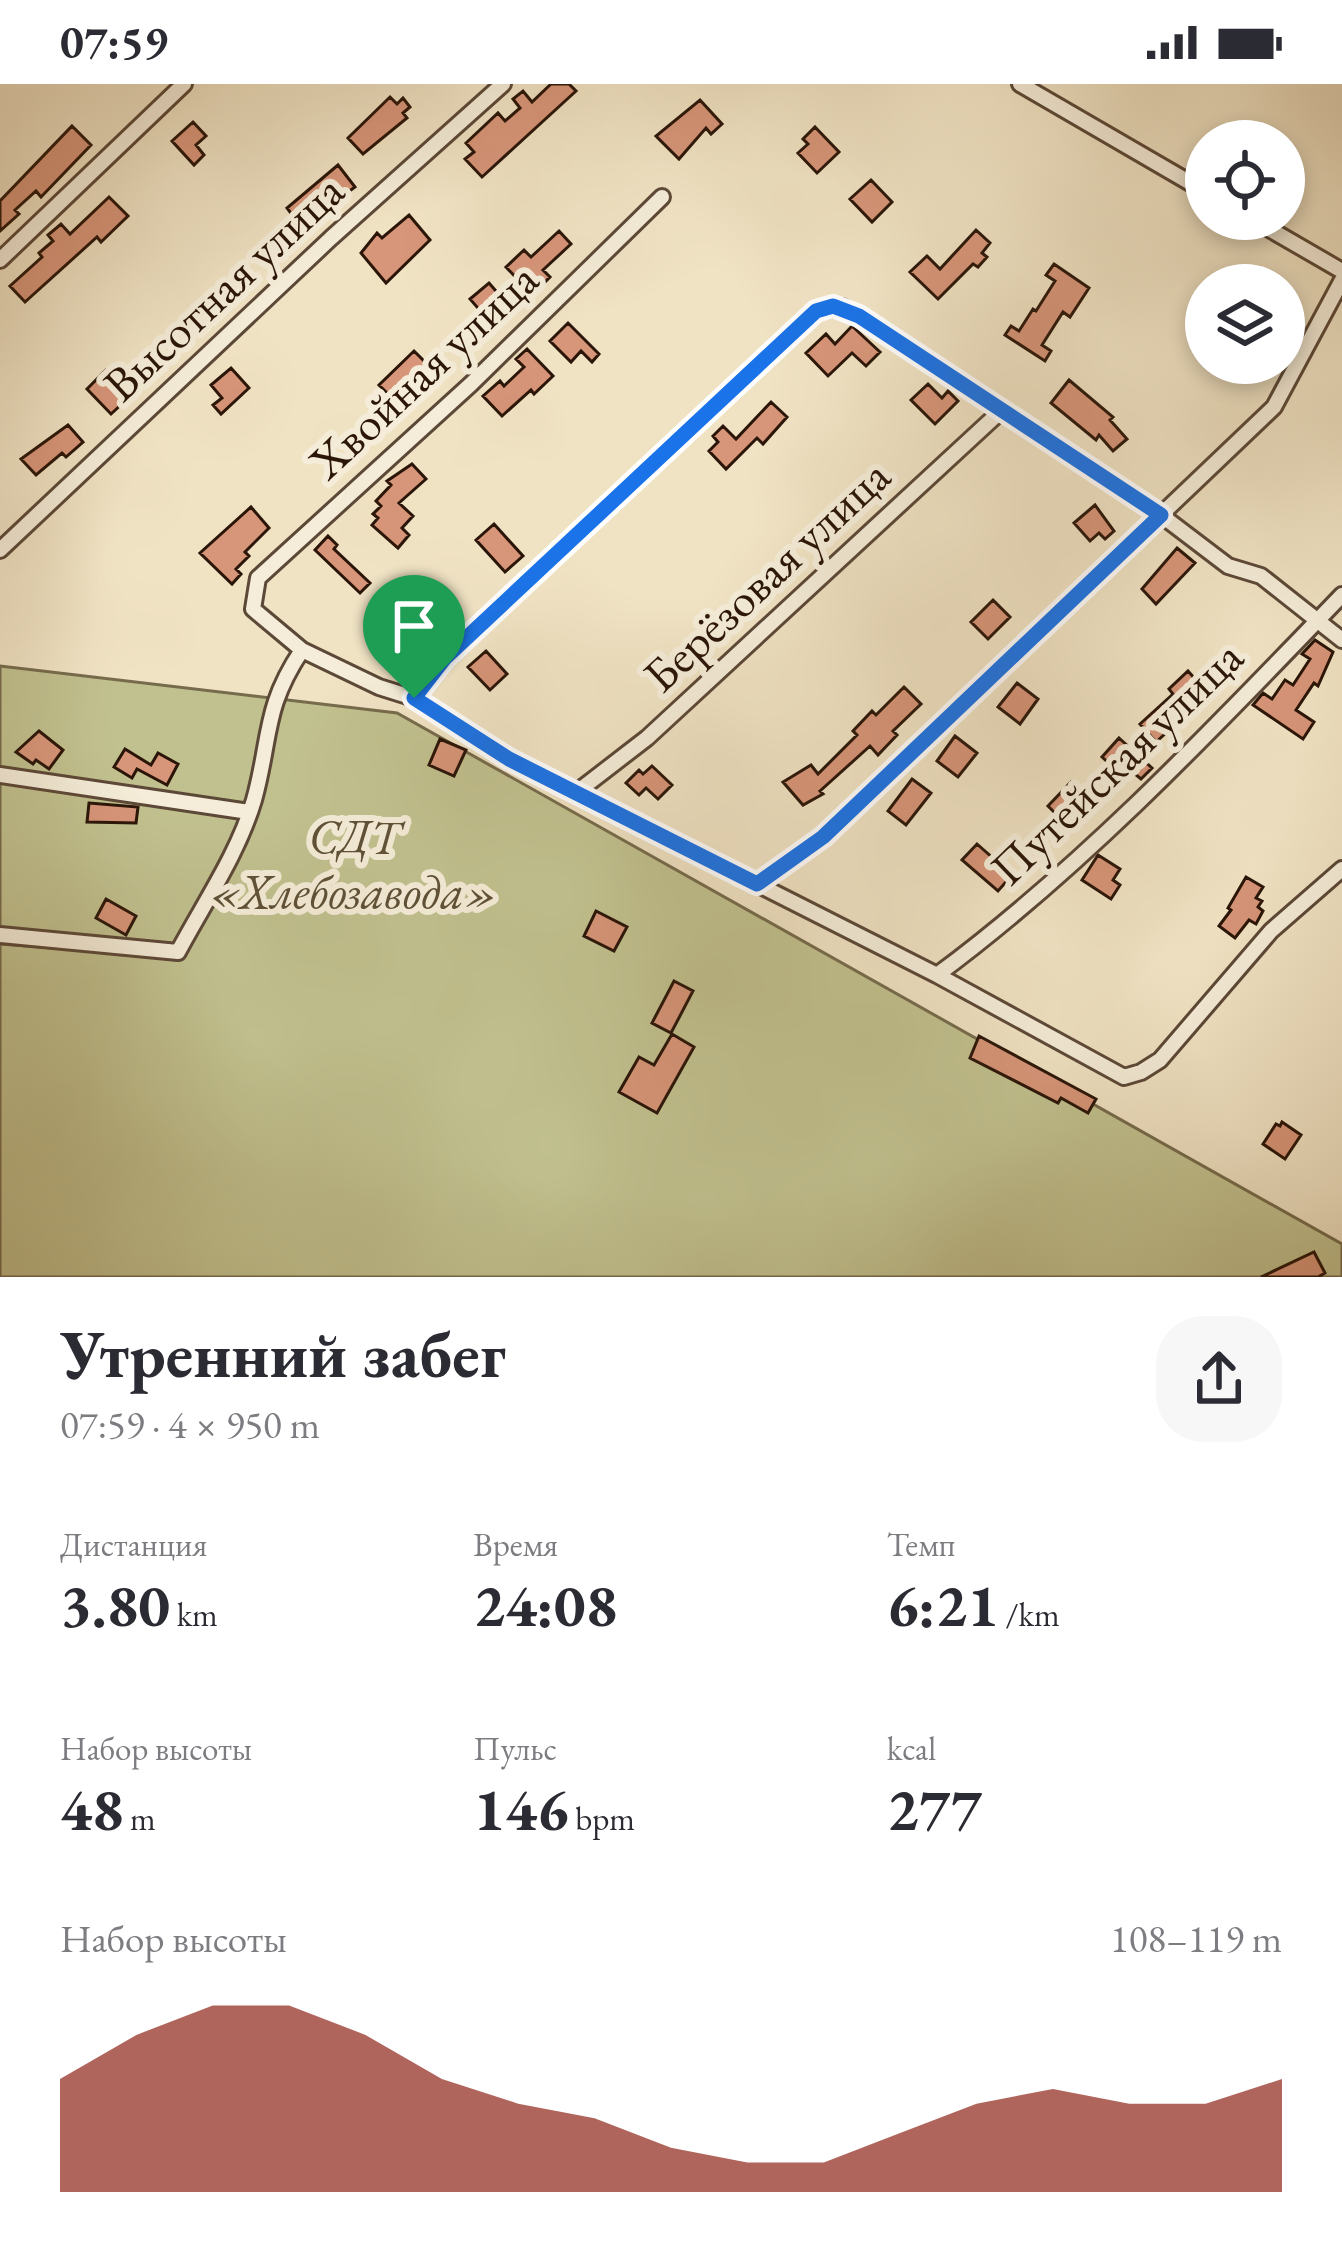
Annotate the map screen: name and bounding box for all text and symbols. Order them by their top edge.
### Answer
text: 07:59 [60,13,168,71]
map controls [1185,120,1305,384]
button: locate [1185,120,1305,240]
street label: Высотная улица [90,159,357,414]
street label: Хвойная улица [295,248,551,492]
button: layers [1185,264,1305,384]
street label: Берёзовая улица [630,444,903,705]
pin [363,575,465,698]
icon: arrive [381,593,447,659]
street label: Путейская улица [977,625,1256,898]
park label: СДТ «Хлебозавода» [210,805,498,922]
text: Утренний забег [60,1311,506,1397]
button: share [1156,1316,1282,1442]
text: 07:59 · 4 × 950 m [60,1399,320,1450]
text: Дистанция [60,1523,207,1566]
text: Время [473,1523,558,1566]
text: Темп [887,1523,955,1566]
text: 3.80 [60,1566,170,1644]
text: 24:08 [473,1566,617,1644]
text: 6:21 [887,1566,999,1644]
text: km [170,1593,218,1636]
text: /km [999,1593,1060,1636]
text: Набор высоты [60,1727,252,1770]
text: Пульс [473,1727,557,1770]
text: kcal [887,1727,936,1770]
text: 48 [60,1770,123,1848]
text: 146 [473,1770,569,1848]
text: 277 [887,1770,982,1848]
text: m [123,1797,156,1840]
text: bpm [569,1797,635,1840]
text: Набор высоты [60,1913,287,1964]
text: 108–119 m [1110,1913,1282,1964]

